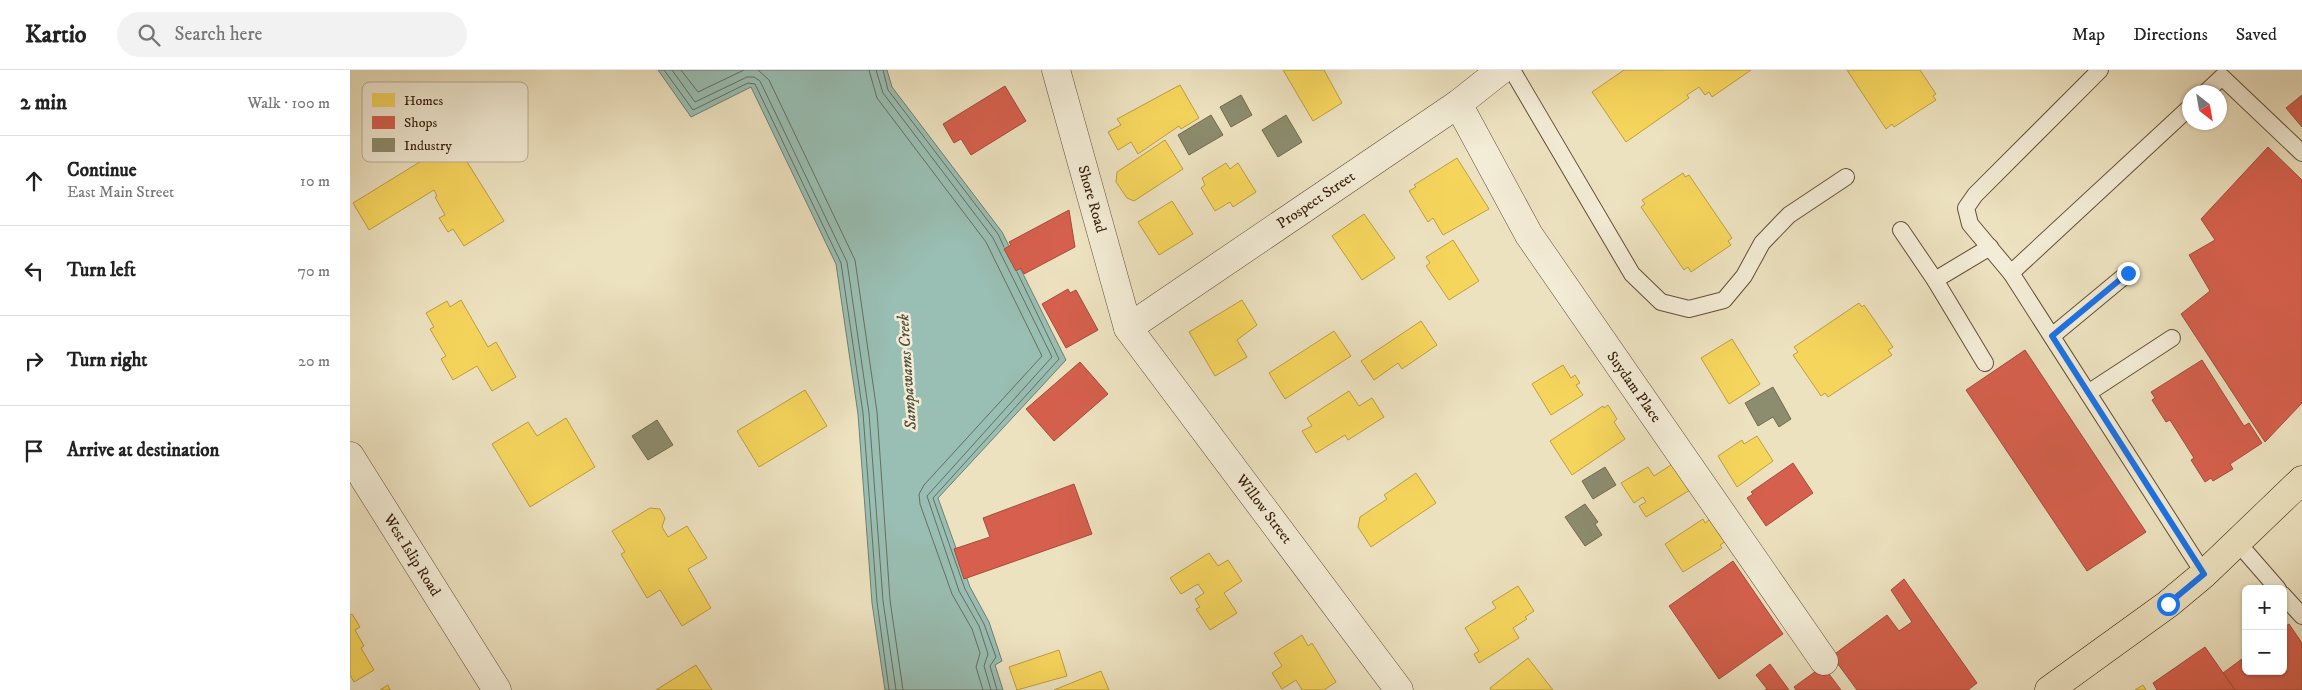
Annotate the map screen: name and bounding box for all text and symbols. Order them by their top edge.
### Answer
search box [117,12,467,57]
text: Kartio [25,20,87,50]
icon: search [135,21,163,49]
text: Search here [175,23,262,46]
text: Map [2072,24,2105,46]
text: Directions [2133,24,2208,46]
text: Saved [2236,24,2277,46]
legend [362,82,528,162]
north arrow [2182,85,2227,130]
text: 2 min [20,90,67,116]
text: Homes [404,92,444,110]
text: Walk · 100 m [248,93,330,113]
text: Shops [404,114,437,132]
text: Industry [404,137,452,155]
text: Continue [67,159,137,182]
street label: Shore Road [1073,163,1111,235]
icon: ahead [20,167,48,195]
street label: Prospect Street [1273,167,1359,233]
text: 10 m [300,171,330,191]
text: East Main Street [67,182,174,202]
icon: left [20,257,48,285]
text: Turn left [67,259,136,282]
text: 70 m [298,261,330,281]
route end [2117,262,2140,285]
water label: Sampawams Creek [893,313,921,431]
icon: right [20,347,48,375]
street label: Suydam Place [1603,348,1665,426]
text: Turn right [67,349,147,372]
text: 20 m [298,351,330,371]
icon: arrive [20,437,48,465]
text: Arrive at destination [67,439,219,462]
street label: Willow Street [1231,470,1296,548]
street label: West Islip Road [379,509,445,600]
map controls [2242,585,2287,675]
button: + [2242,585,2287,630]
route start [2157,593,2180,616]
button: − [2242,630,2287,675]

